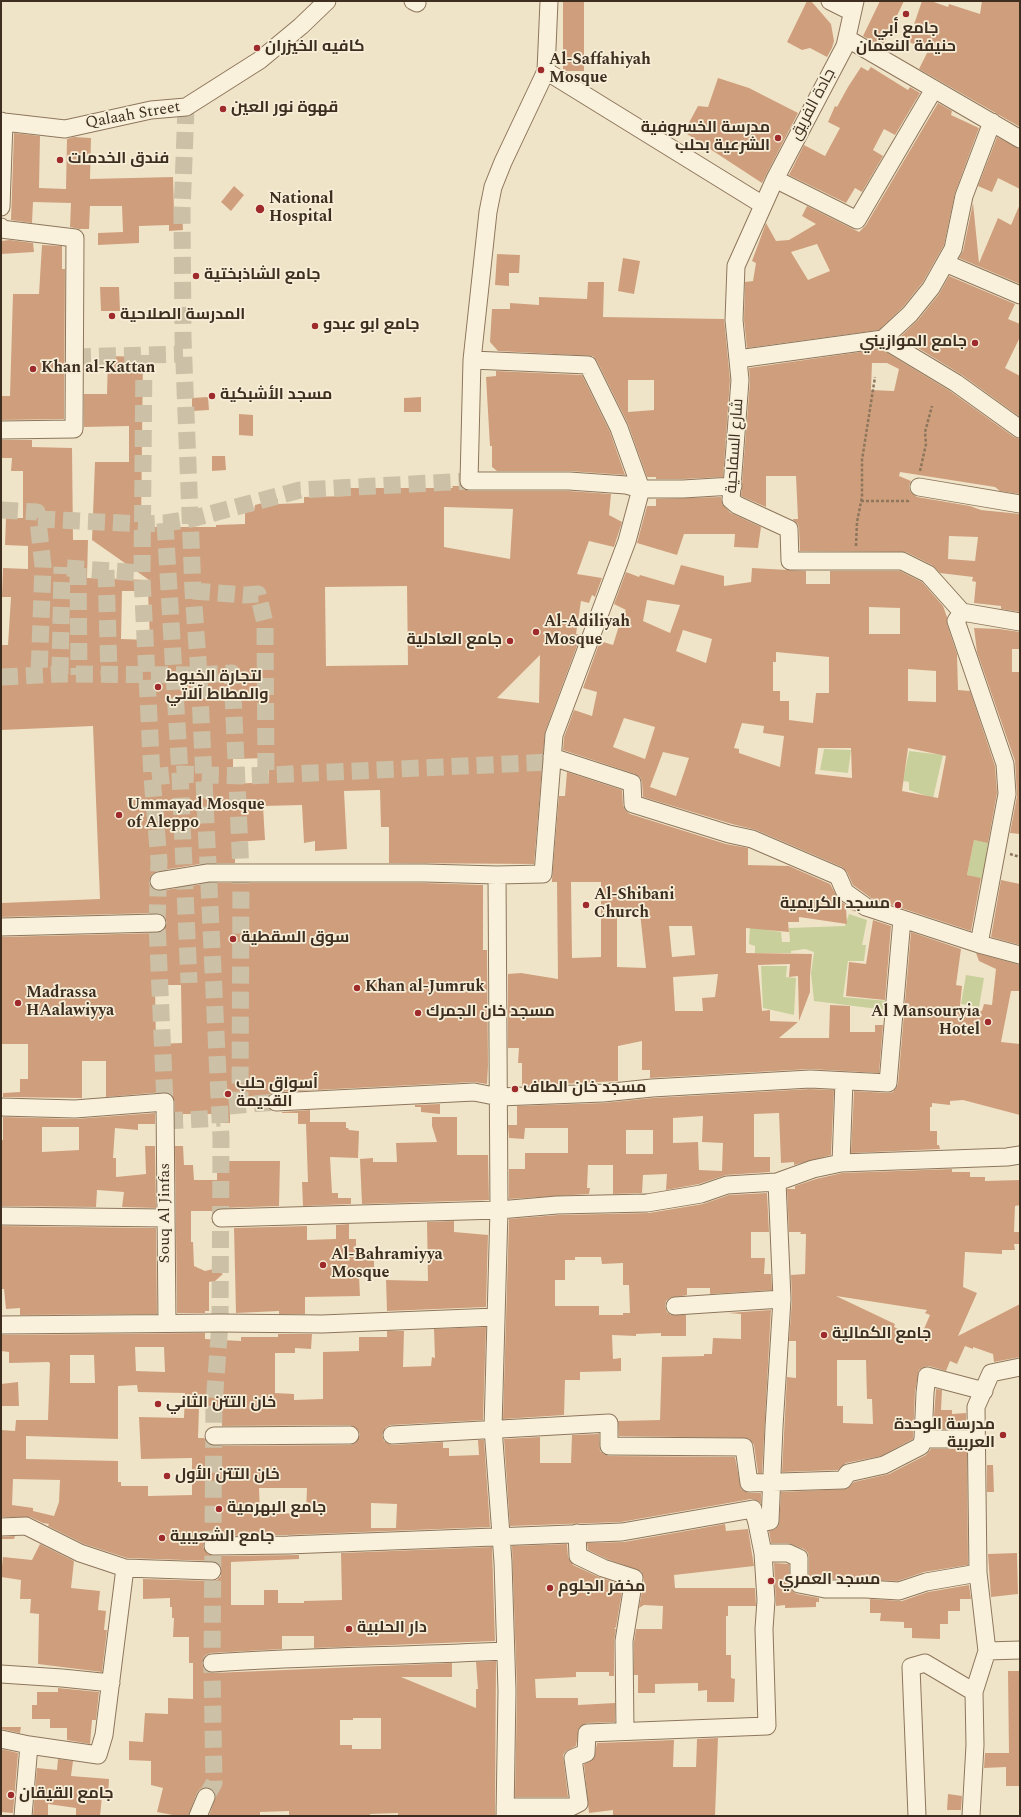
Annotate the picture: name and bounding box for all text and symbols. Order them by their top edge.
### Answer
marker: جامع أبي حنيفة النعمان [901,9,911,19]
place label: جامع أبي حنيفة النعمان [856,20,956,58]
place label: كافيه الخيزران [265,38,365,58]
marker: كافيه الخيزران [252,43,262,53]
place label: Al-Saffahiyah Mosque [549,51,651,89]
marker: Al-Saffahiyah Mosque [536,65,546,75]
street label: جادة الفريق [787,66,841,144]
street label: Qalaah Street [84,98,182,134]
place label: قهوة نور العين [231,99,338,119]
marker: قهوة نور العين [218,104,228,114]
place label: مدرسة الخسروفية الشرعية بحلب [641,119,770,157]
marker: مدرسة الخسروفية الشرعية بحلب [773,133,783,143]
place label: فندق الخدمات [68,150,169,170]
marker: فندق الخدمات [55,155,65,165]
place label: National Hospital [269,190,334,228]
marker: National Hospital [254,203,266,215]
place label: جامع الشاذبختية [204,266,321,286]
marker: جامع الشاذبختية [191,271,201,281]
place label: المدرسة الصلاحية [120,306,245,326]
marker: المدرسة الصلاحية [107,311,117,321]
place label: جامع ابو عبدو [323,316,420,336]
marker: جامع ابو عبدو [310,321,320,331]
place label: جامع الموازيني [860,333,967,353]
marker: جامع الموازيني [970,338,980,348]
place label: Khan al-Kattan [41,359,155,379]
marker: Khan al-Kattan [28,364,38,374]
place label: مسجد الأشبكية [220,386,332,406]
marker: مسجد الأشبكية [207,391,217,401]
street label: شارع السفاحية [723,398,749,494]
place label: Al-Adiliyah Mosque [544,613,630,651]
marker: Al-Adiliyah Mosque [531,627,541,637]
place label: جامع العادلية [406,631,502,651]
marker: جامع العادلية [505,636,515,646]
place label: لتجارة الخيوط والمطاط آلاتي [166,668,269,706]
marker: لتجارة الخيوط والمطاط آلاتي [153,682,163,692]
place label: Ummayad Mosque of Aleppo [127,796,265,834]
marker: Ummayad Mosque of Aleppo [114,810,124,820]
place label: Al-Shibani Church [594,886,675,924]
place label: مسجد الكريمية [780,895,890,915]
marker: Al-Shibani Church [581,900,591,910]
marker: مسجد الكريمية [893,900,903,910]
place label: سوق السقطية [241,929,349,949]
marker: سوق السقطية [228,934,238,944]
place label: Khan al-Jumruk [365,978,485,998]
marker: Khan al-Jumruk [352,983,362,993]
place label: Madrassa HAalawiyya [26,984,114,1022]
marker: Madrassa HAalawiyya [13,998,23,1008]
place label: مسجد خان الجمرك [426,1003,555,1023]
place label: Al Mansouryia Hotel [871,1003,980,1041]
marker: مسجد خان الجمرك [413,1008,423,1018]
marker: Al Mansouryia Hotel [983,1017,993,1027]
place label: أسواق حلب القديمة [236,1075,318,1113]
place label: مسجد خان الطاف [523,1079,646,1099]
marker: مسجد خان الطاف [510,1084,520,1094]
marker: أسواق حلب القديمة [223,1089,233,1099]
street label: Souq Al Jinfas [156,1163,176,1263]
place label: Al-Bahramiyya Mosque [331,1246,443,1284]
marker: Al-Bahramiyya Mosque [318,1260,328,1270]
place label: جامع الكمالية [832,1325,931,1345]
marker: جامع الكمالية [819,1330,829,1340]
place label: خان التتن الثاني [166,1394,276,1414]
marker: خان التتن الثاني [153,1399,163,1409]
place label: مدرسة الوحدة العربية [894,1416,995,1454]
marker: مدرسة الوحدة العربية [998,1430,1008,1440]
place label: خان التتن الأول [175,1466,280,1486]
marker: خان التتن الأول [162,1471,172,1481]
place label: جامع البهرمية [227,1499,326,1519]
marker: جامع البهرمية [214,1504,224,1514]
place label: جامع الشعيبية [170,1528,274,1548]
marker: جامع الشعيبية [157,1533,167,1543]
place label: مسجد العمري [779,1571,880,1591]
marker: مسجد العمري [766,1576,776,1586]
place label: مخفر الجلوم [558,1578,645,1598]
marker: مخفر الجلوم [545,1583,555,1593]
place label: دار الحلبية [357,1619,427,1639]
marker: دار الحلبية [344,1624,354,1634]
place label: جامع القيقان [19,1785,113,1805]
marker: جامع القيقان [6,1790,16,1800]

